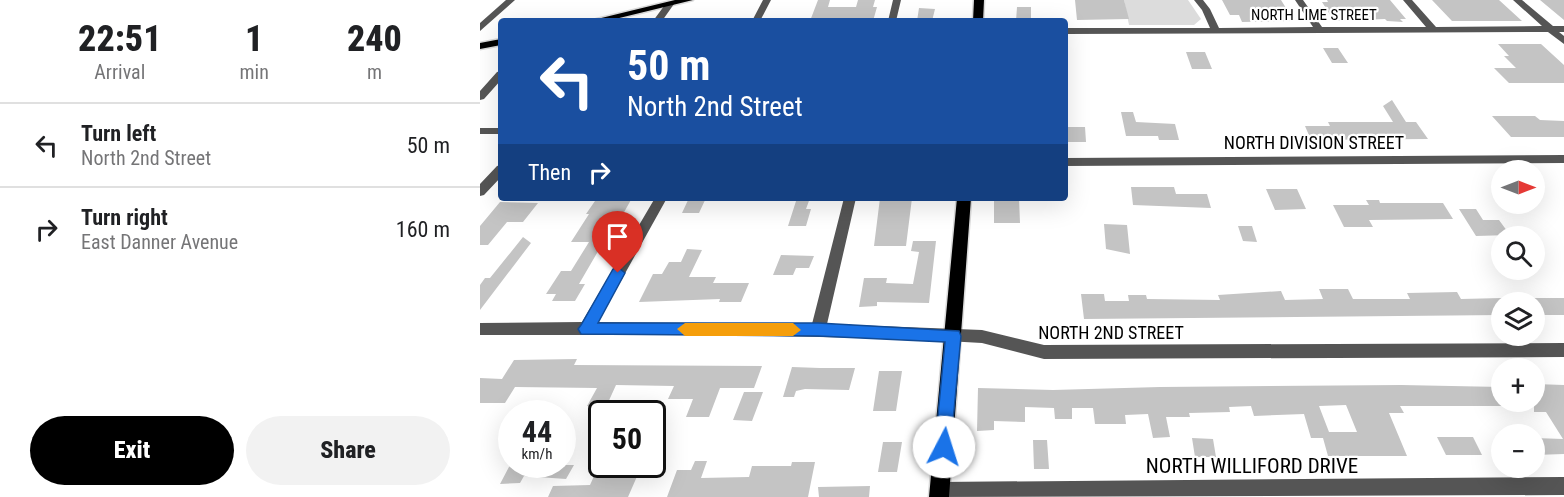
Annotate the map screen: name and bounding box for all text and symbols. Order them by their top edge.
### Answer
street label: NORTH LIME STREET [1251,6,1377,24]
text: 22:51 [78,18,161,60]
text: 1 [245,18,263,60]
text: 240 [347,18,402,60]
text: 50 m [627,41,710,90]
icon: left [528,42,606,120]
text: Arrival [94,60,145,84]
text: min [240,60,269,84]
text: m [367,60,382,84]
text: North 2nd Street [627,91,803,123]
text: Turn left [81,121,156,146]
icon: left [30,129,63,162]
street label: NORTH DIVISION STREET [1224,132,1404,153]
text: 50 m [407,133,450,158]
text: North 2nd Street [81,146,211,170]
icon: right [583,156,616,189]
text: Then [528,160,571,185]
north arrow [1491,160,1545,214]
map controls [1491,160,1545,478]
text: Turn right [81,205,168,230]
pin [592,211,643,273]
icon: right [30,213,63,246]
text: 160 m [396,217,450,242]
icon: arrive [601,220,634,253]
button: search [1491,226,1545,280]
text: East Danner Avenue [81,230,238,254]
button: layers [1491,292,1545,346]
street label: NORTH 2ND STREET [1038,322,1184,343]
button: + [1491,358,1545,412]
speed limit sign: 50 [588,400,666,478]
text: 44 [522,414,552,449]
position arrow [912,415,976,479]
button: Exit [30,416,234,485]
button: Share [246,416,450,485]
button: − [1491,424,1545,478]
text: km/h [522,445,552,463]
street label: NORTH WILLIFORD DRIVE [1146,454,1358,478]

